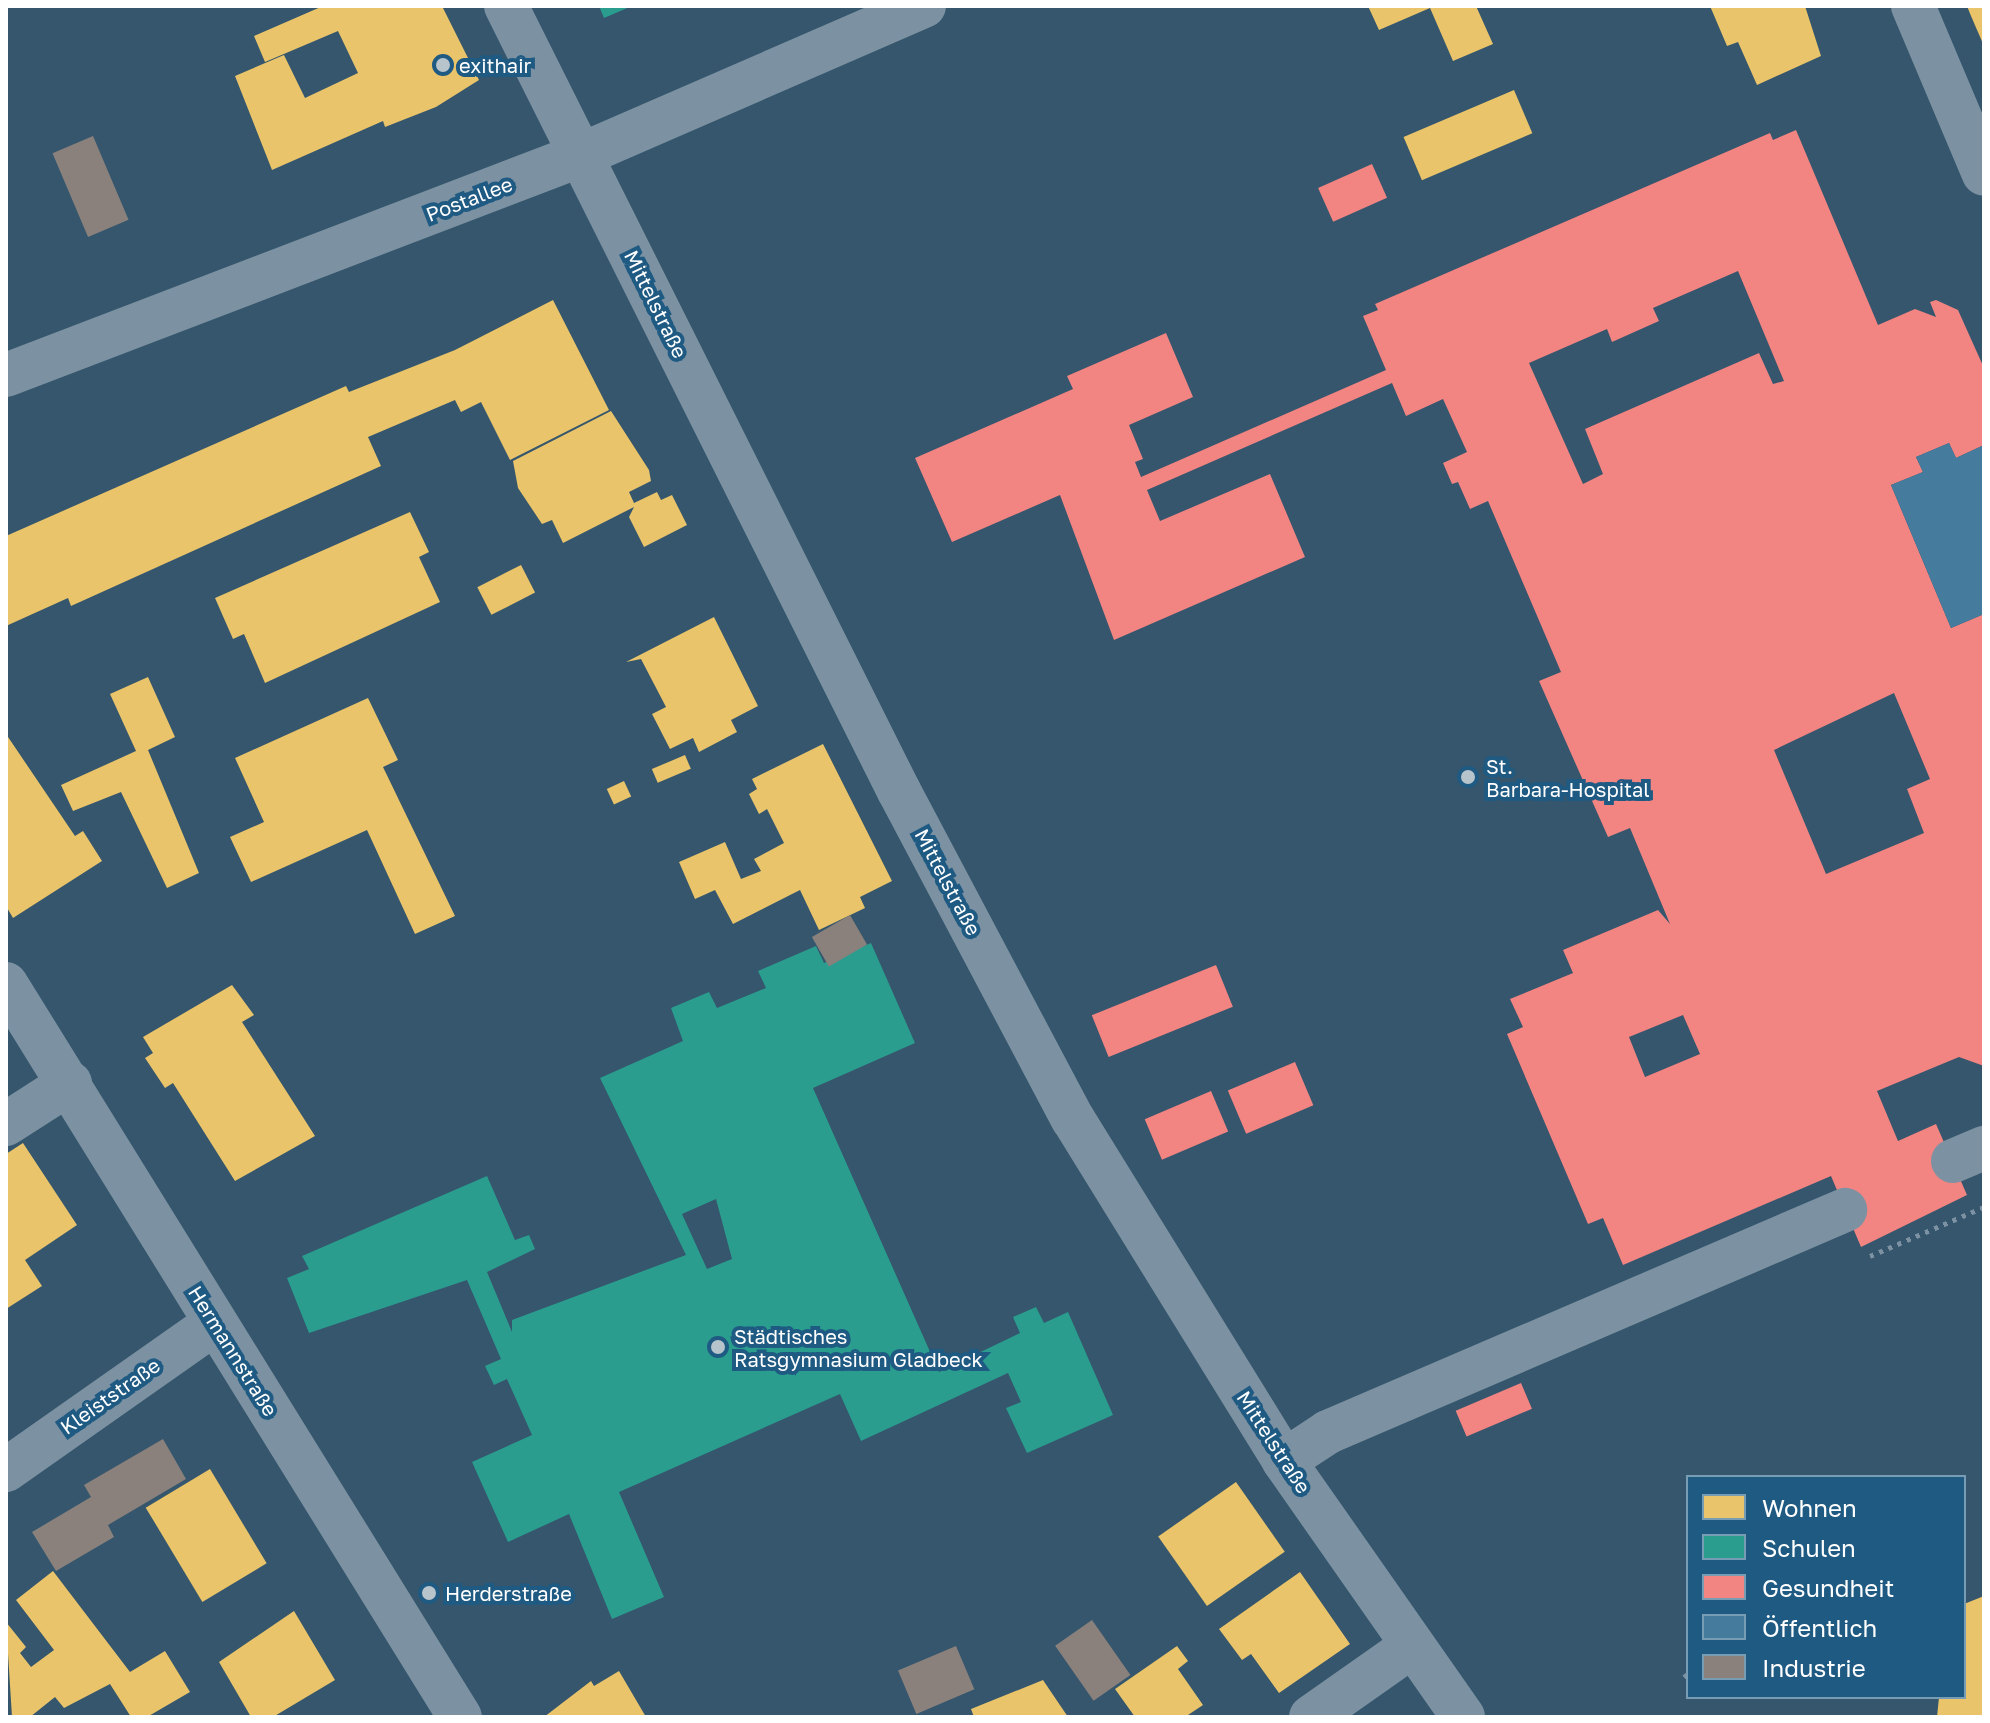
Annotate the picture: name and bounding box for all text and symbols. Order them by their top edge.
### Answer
place label: exithair [459,53,531,77]
marker: exithair [434,56,452,74]
street label: Postallee [422,172,516,226]
street label: Mittelstraße [620,246,692,362]
place label: St. Barbara-Hospital [1486,754,1650,801]
marker: St. Barbara-Hospital [1457,766,1479,788]
street label: Mittelstraße [910,825,986,939]
street label: Hermannstraße [183,1282,283,1420]
place label: Städtisches Ratsgymnasium Gladbeck [734,1324,983,1371]
marker: Städtisches Ratsgymnasium Gladbeck [709,1338,727,1356]
street label: Kleiststraße [56,1353,164,1439]
street label: Mittelstraße [1232,1386,1316,1498]
legend [1686,1475,1966,1699]
text: Wohnen [1762,1493,1857,1522]
text: Schulen [1762,1533,1856,1562]
text: Gesundheit [1762,1573,1894,1602]
place label: Herderstraße [445,1581,572,1605]
marker: Herderstraße [420,1584,438,1602]
text: Öffentlich [1762,1613,1877,1642]
text: Industrie [1762,1653,1866,1682]

